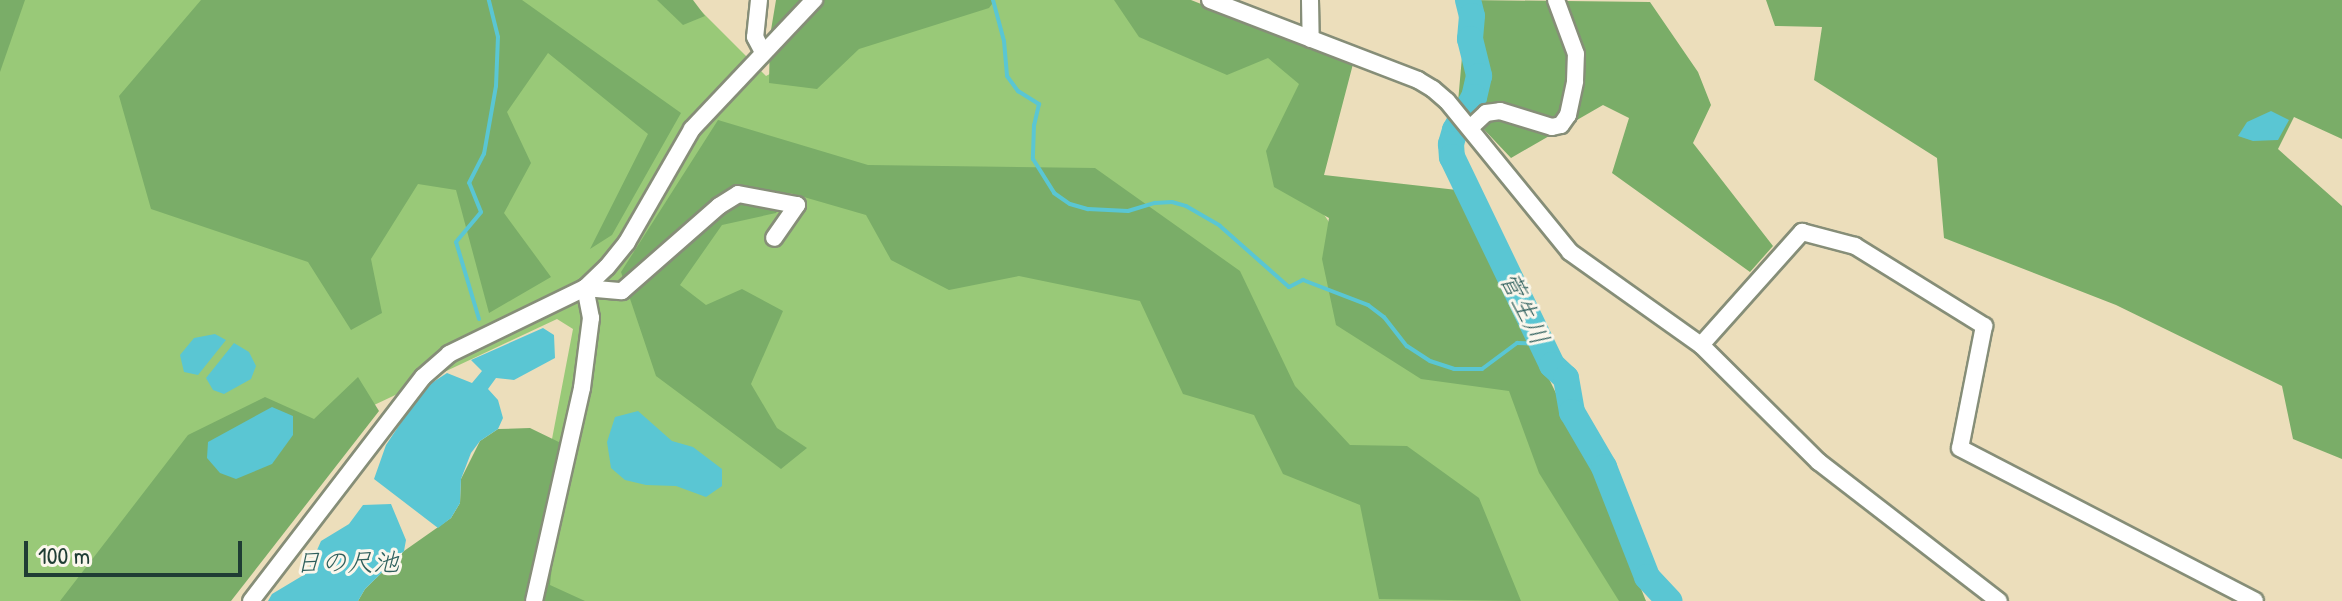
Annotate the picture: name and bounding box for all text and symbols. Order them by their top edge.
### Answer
water label: 菅生川 [1494,266,1556,350]
scale bar [28,525,246,575]
text: 100 m [38,539,90,571]
water label: 日の尺池 [295,546,399,578]

